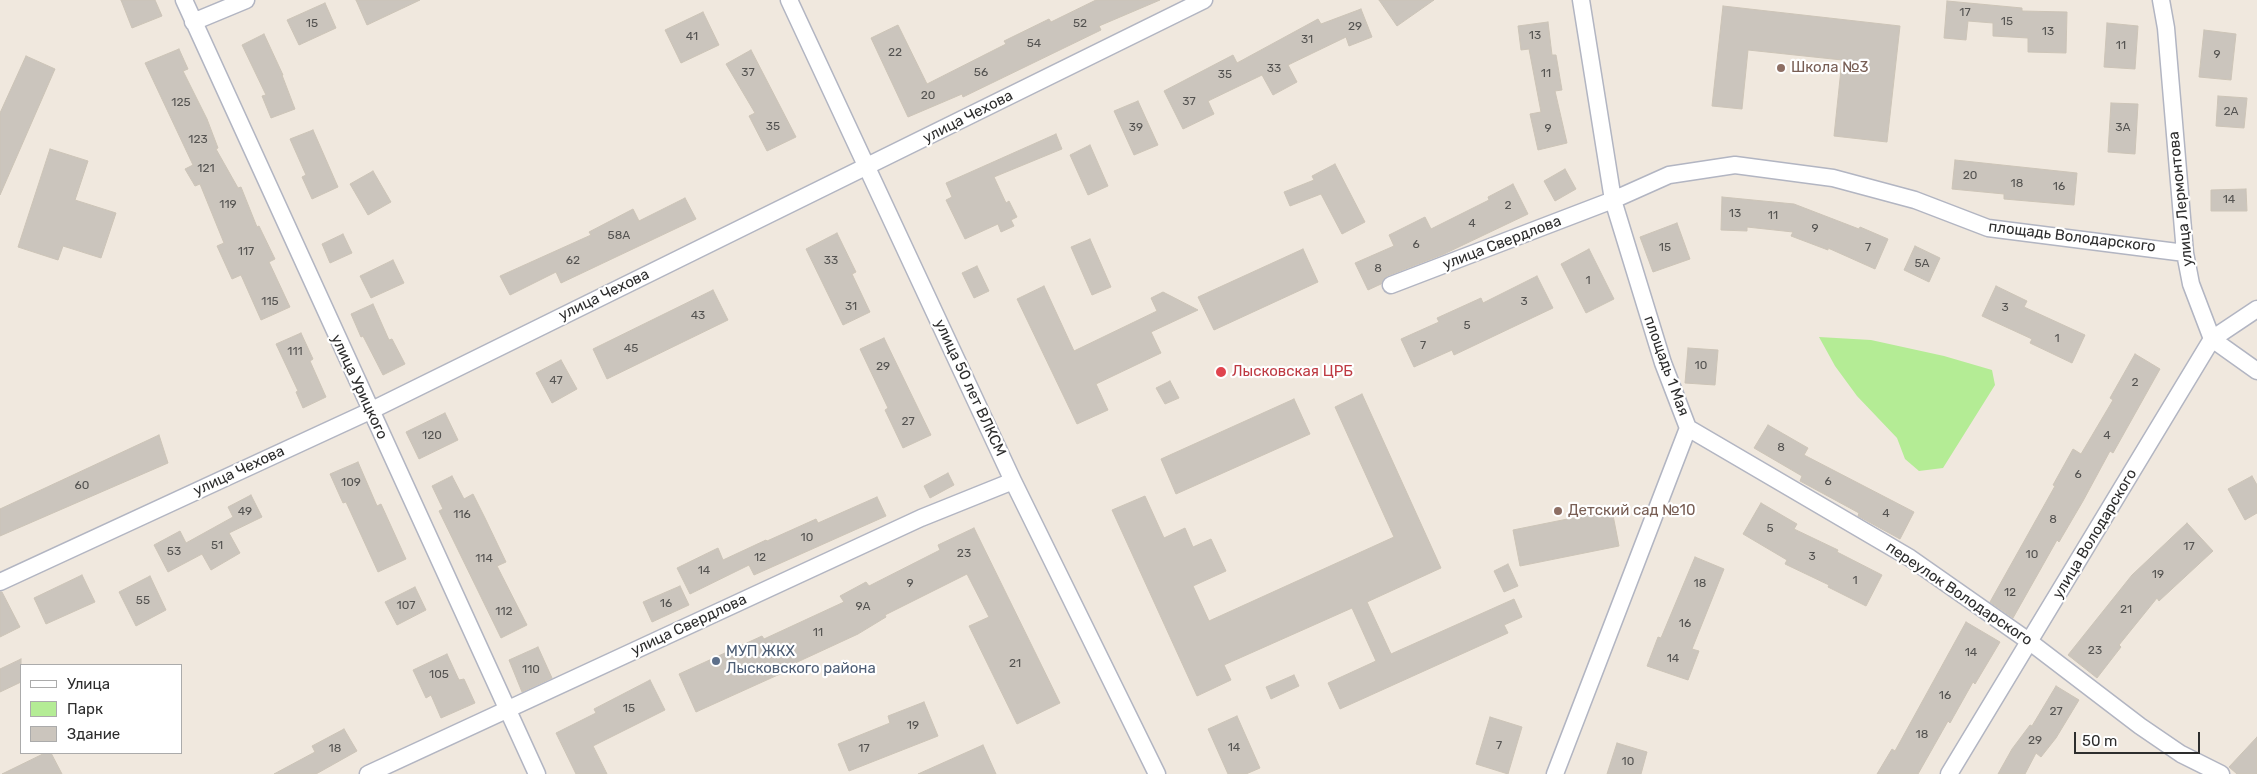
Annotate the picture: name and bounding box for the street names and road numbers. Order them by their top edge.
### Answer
street label: улица Чехова [920,87,1016,147]
street label: улица Лермонтова [2165,131,2197,267]
street label: улица Свердлова [1440,212,1564,274]
street label: площадь Володарского [1987,218,2157,256]
street label: улица Чехова [556,265,652,325]
street label: площадь 1 Мая [1640,313,1692,419]
street label: улица 50 лет ВЛКСМ [930,317,1010,459]
street label: улица Урицкого [327,332,391,442]
street label: улица Чехова [191,442,287,500]
street label: улица Володарского [2049,466,2141,602]
street label: переулок Володарского [1882,538,2036,650]
street label: улица Свердлова [628,590,750,660]

